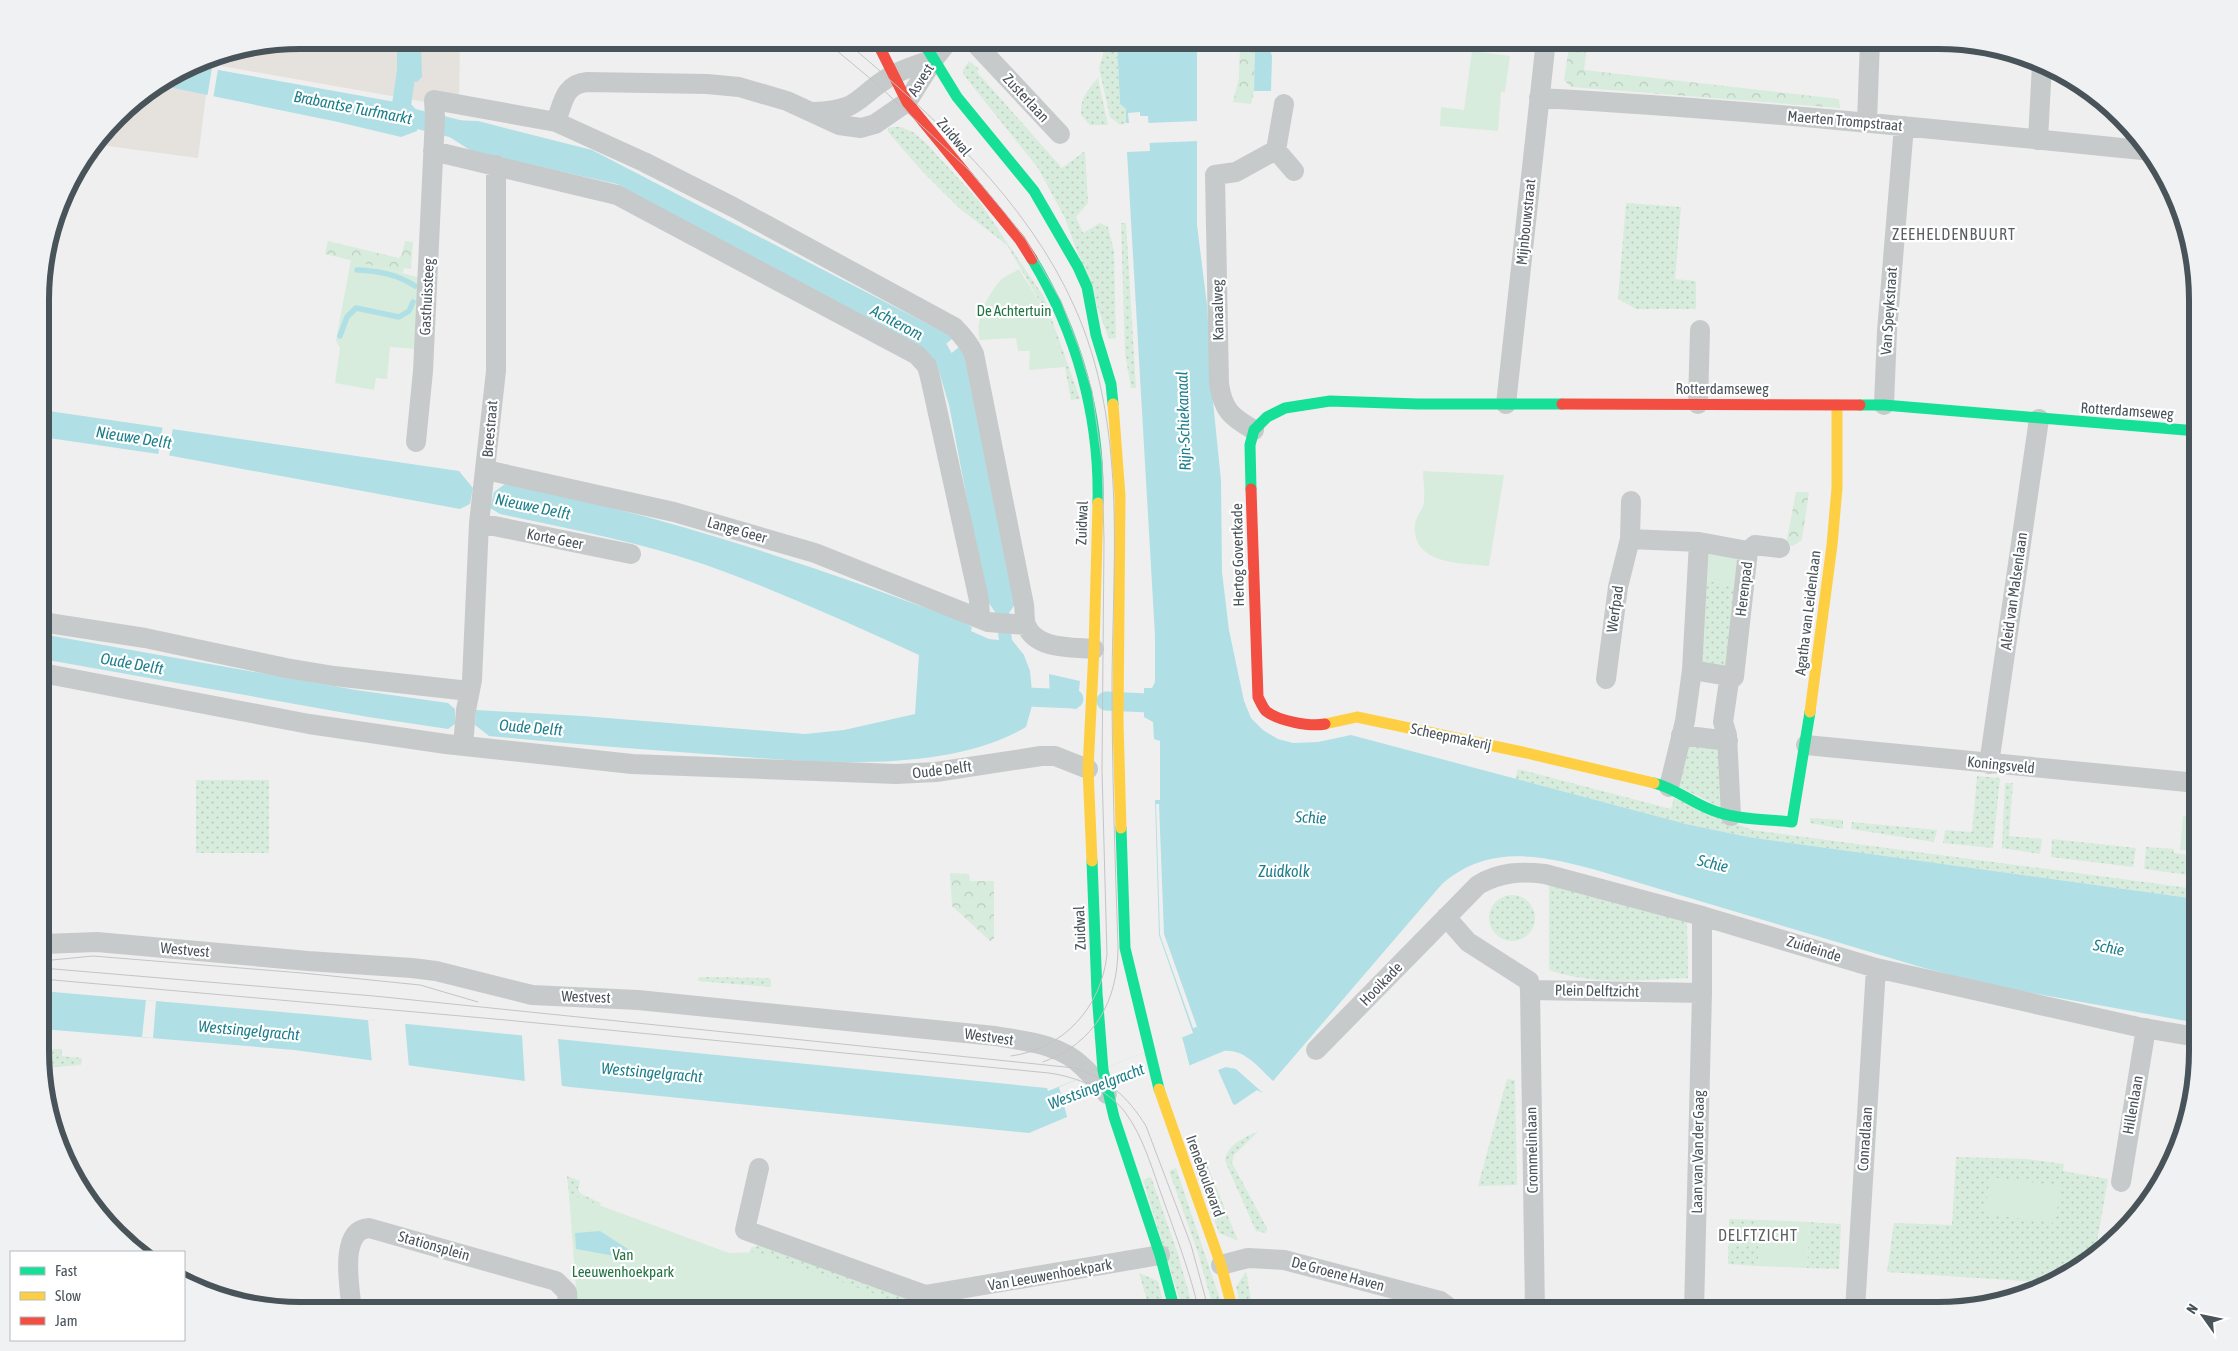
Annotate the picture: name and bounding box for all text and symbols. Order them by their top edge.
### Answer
street label: Asvest [904,60,937,99]
street label: Zusterlaan [1000,70,1053,125]
water label: Brabantse Turfmarkt [292,87,414,127]
street label: Maerten Trompstraat [1787,107,1903,134]
street label: Zuidwal [934,114,975,159]
street label: Mijnbouwstraat [1513,178,1538,266]
district label: ZEEHELDENBUURT [1892,225,2016,243]
street label: Gasthuissteeg [416,257,437,336]
street label: Van Speykstraat [1877,266,1900,355]
street label: Kanaalweg [1208,279,1227,341]
water label: Achterom [867,300,927,343]
park label: De Achtertuin [977,302,1052,319]
water label: Rijn-Schiekanaal [1172,371,1195,471]
street label: Rotterdamseweg [1675,380,1769,397]
street label: Rotterdamseweg [2080,399,2175,422]
street label: Breestraat [479,400,500,458]
water label: Nieuwe Delft [95,422,174,452]
water label: Nieuwe Delft [494,489,573,523]
street label: Zuidwal [1072,501,1091,545]
street label: Hertog Govertkade [1228,503,1247,607]
street label: Lange Geer [705,513,769,546]
street label: Korte Geer [525,525,585,552]
street label: Aleid van Malsenlaan [1997,531,2030,651]
street label: Agatha van Leidenlaan [1791,549,1824,676]
street label: Herenpad [1732,560,1755,617]
street label: Werfpad [1603,585,1626,633]
water label: Oude Delft [99,649,165,677]
water label: Oude Delft [499,715,564,739]
street label: Scheepmakerij [1409,720,1493,753]
street label: Koningsveld [1967,753,2036,776]
street label: Oude Delft [911,757,973,782]
water label: Schie [1294,807,1327,827]
water label: Schie [1695,850,1730,875]
water label: Zuidkolk [1258,862,1311,880]
street label: Zuidwal [1070,906,1089,950]
street label: Zuideinde [1785,932,1844,965]
water label: Schie [2091,935,2126,959]
street label: Westvest [160,939,210,960]
street label: Hooikade [1356,958,1406,1009]
street label: Plein Delftzicht [1555,981,1639,1000]
street label: Westvest [561,987,611,1006]
water label: Westsingelgracht [197,1017,301,1044]
street label: Westvest [963,1025,1015,1048]
water label: Westsingelgracht [600,1059,704,1086]
water label: Westsingelgracht [1045,1059,1147,1114]
street label: Hillenlaan [2119,1074,2146,1136]
street label: Laan van Van der Gaag [1688,1090,1707,1214]
street label: Conradlaan [1854,1106,1875,1172]
street label: Crommelinlaan [1522,1107,1541,1193]
street label: Ireneboulevard [1183,1133,1228,1219]
district label: DELFTZICHT [1718,1226,1798,1244]
street label: Stationsplein [396,1227,472,1264]
park label: Van Leeuwenhoekpark [572,1246,675,1280]
legend [10,1251,185,1341]
street label: De Groene Haven [1290,1253,1386,1294]
street label: Van Leeuwenhoekpark [987,1255,1114,1294]
text: Fast [55,1262,77,1279]
text: Slow [55,1287,81,1304]
north arrow [2178,1291,2228,1341]
text: N [2183,1301,2201,1317]
text: Jam [55,1312,78,1329]

